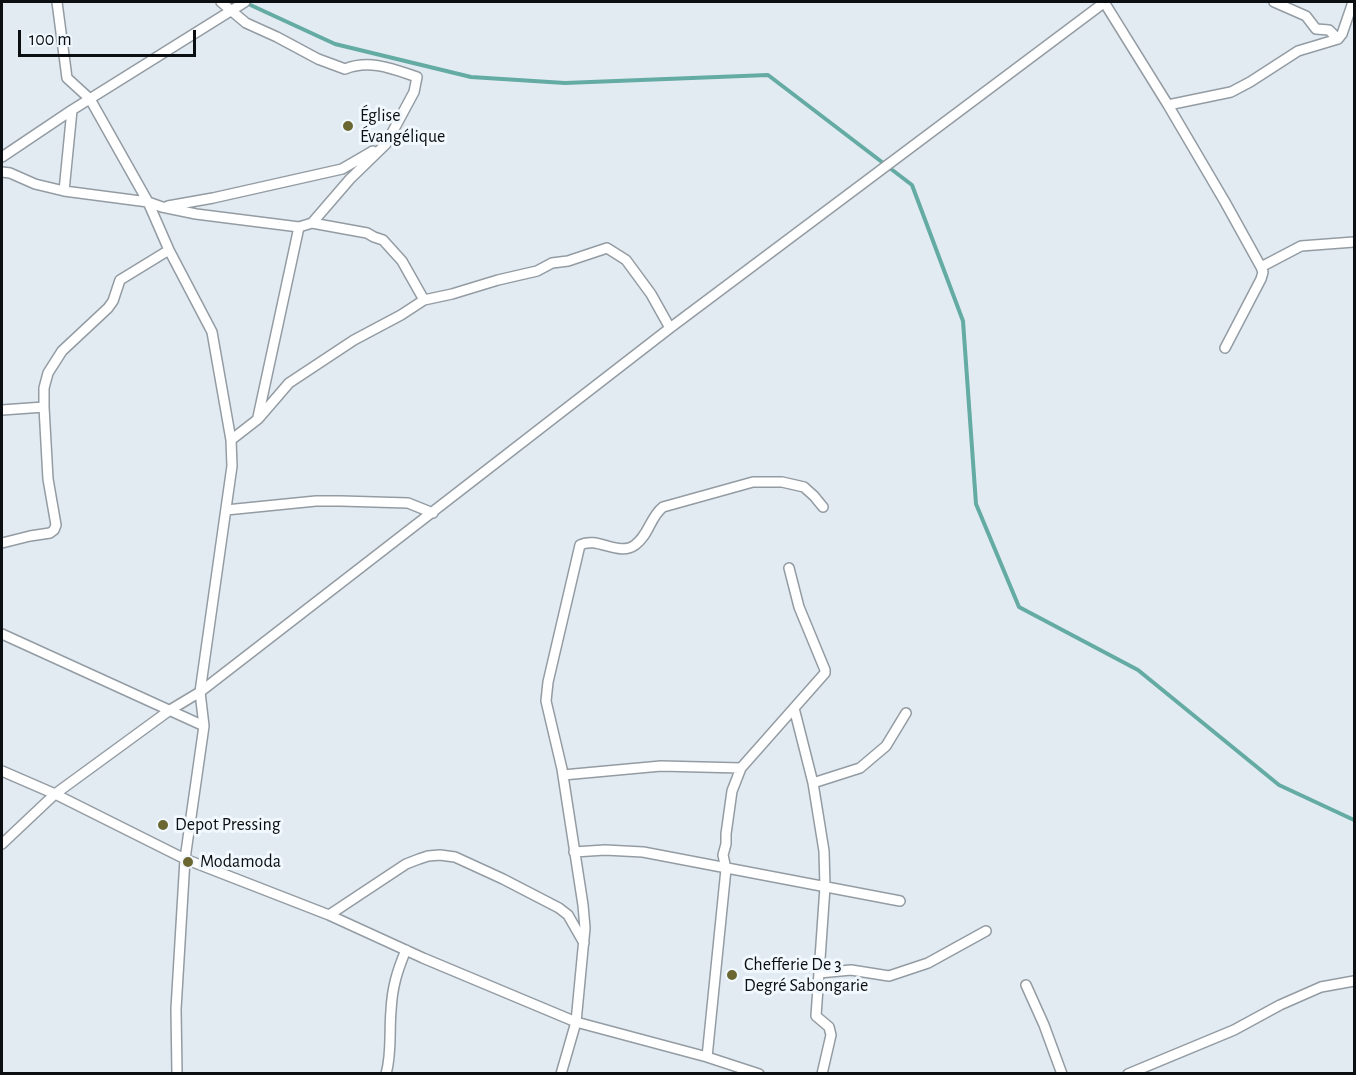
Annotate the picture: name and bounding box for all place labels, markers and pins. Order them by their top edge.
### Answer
place label: Église Évangélique [360,105,445,148]
marker: Église Évangélique [341,119,355,133]
place label: Depot Pressing [175,814,281,836]
marker: Depot Pressing [156,818,170,832]
place label: Modamoda [200,851,281,873]
marker: Modamoda [181,855,195,869]
place label: Chefferie De 3 Degré Sabongarie [744,954,868,996]
marker: Chefferie De 3 Degré Sabongarie [725,968,739,982]

